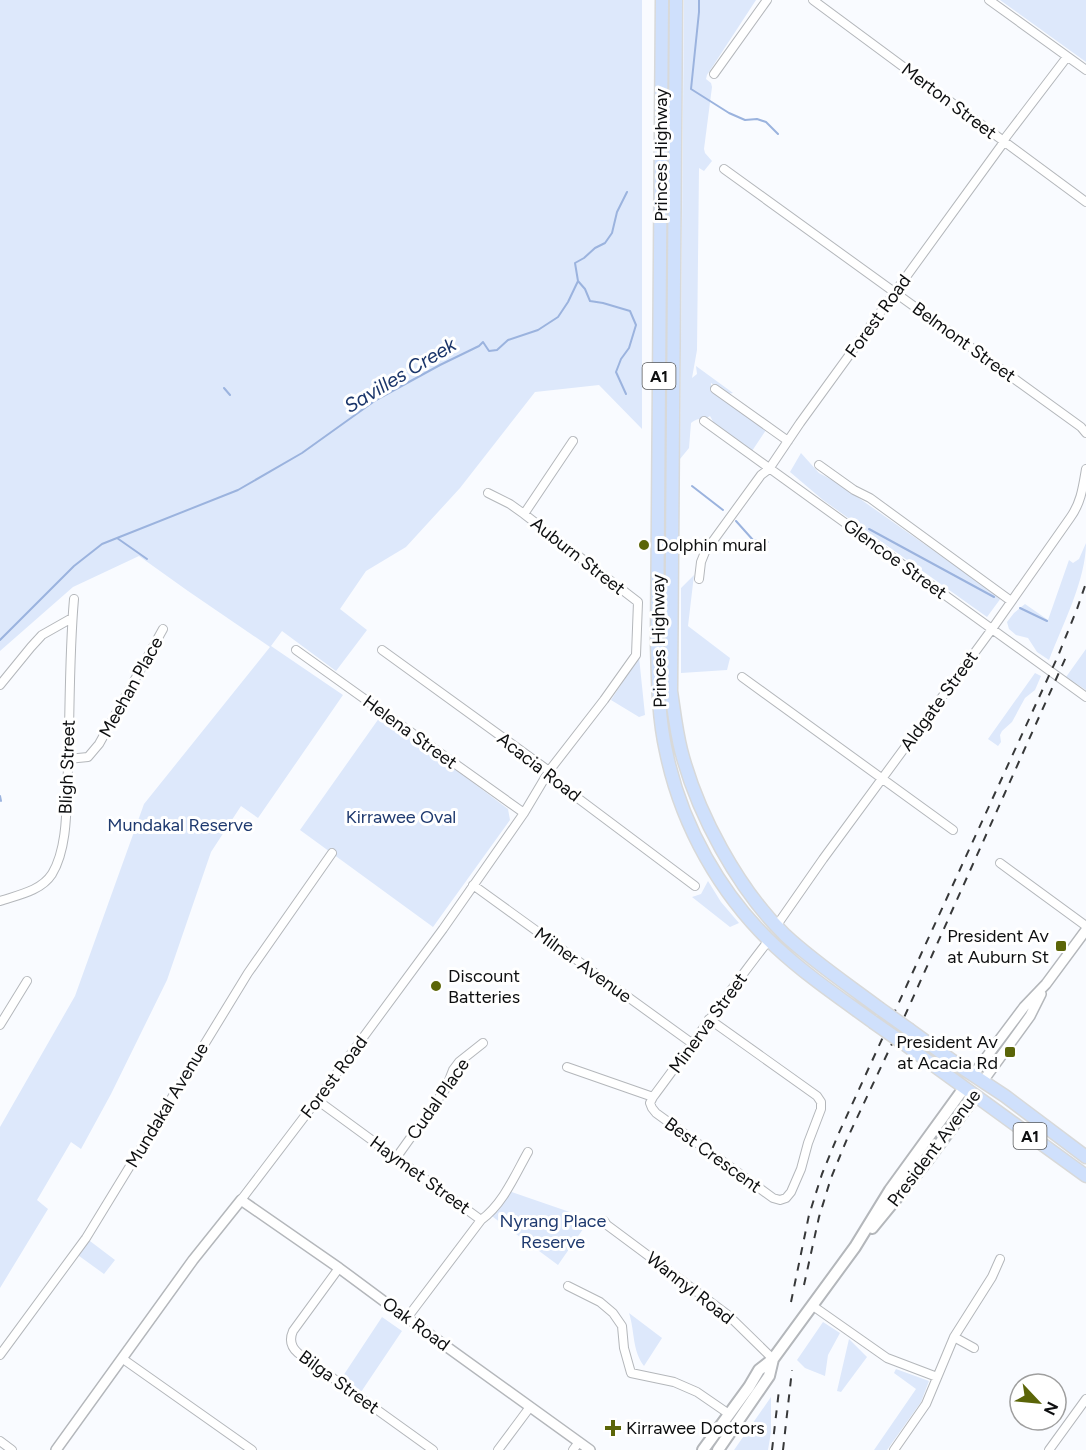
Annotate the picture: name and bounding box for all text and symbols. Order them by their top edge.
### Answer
street label: Merton Street [897,58,1001,144]
street label: Princes Highway [650,88,672,222]
street label: Forest Road [841,270,915,362]
street label: Belmont Street [908,297,1020,387]
water label: Savilles Creek [340,332,461,418]
road number: A1 [642,363,676,389]
street label: Auburn Street [526,512,630,600]
street label: Glencoe Street [839,514,951,604]
place label: Dolphin mural [656,534,767,556]
marker: Dolphin mural [637,538,651,552]
street label: Princes Highway [647,573,671,708]
street label: Meehan Place [94,633,168,741]
street label: Aldgate Street [895,647,983,755]
street label: Helena Street [359,690,462,774]
street label: Bligh Street [54,719,80,815]
street label: Acacia Road [493,728,585,806]
park label: Kirrawee Oval [346,806,456,828]
park label: Mundakal Reserve [107,814,253,836]
street label: Milner Avenue [530,922,636,1008]
place label: President Av at Auburn St [947,925,1050,968]
marker: President Av at Auburn St [1054,939,1068,953]
place label: Discount Batteries [448,965,520,1008]
street label: Minerva Street [664,968,752,1077]
marker: Discount Batteries [429,979,443,993]
place label: President Av at Acacia Rd [896,1031,999,1074]
street label: Forest Road [296,1032,372,1122]
street label: Mundakal Avenue [121,1038,213,1172]
marker: President Av at Acacia Rd [1003,1045,1017,1059]
street label: Cudal Place [402,1054,474,1144]
street label: President Avenue [883,1085,985,1211]
street label: Best Crescent [660,1113,766,1198]
road number: A1 [1014,1123,1046,1149]
street label: Haymet Street [365,1131,475,1219]
park label: Nyrang Place Reserve [500,1210,607,1253]
street label: Wannyl Road [642,1247,738,1329]
street label: Oak Road [378,1292,454,1356]
street label: Bilga Street [295,1346,384,1419]
north arrow [1008,1372,1068,1432]
text: N [1040,1399,1062,1418]
place label: Kirrawee Doctors [626,1417,765,1439]
marker: Kirrawee Doctors [604,1419,622,1437]

